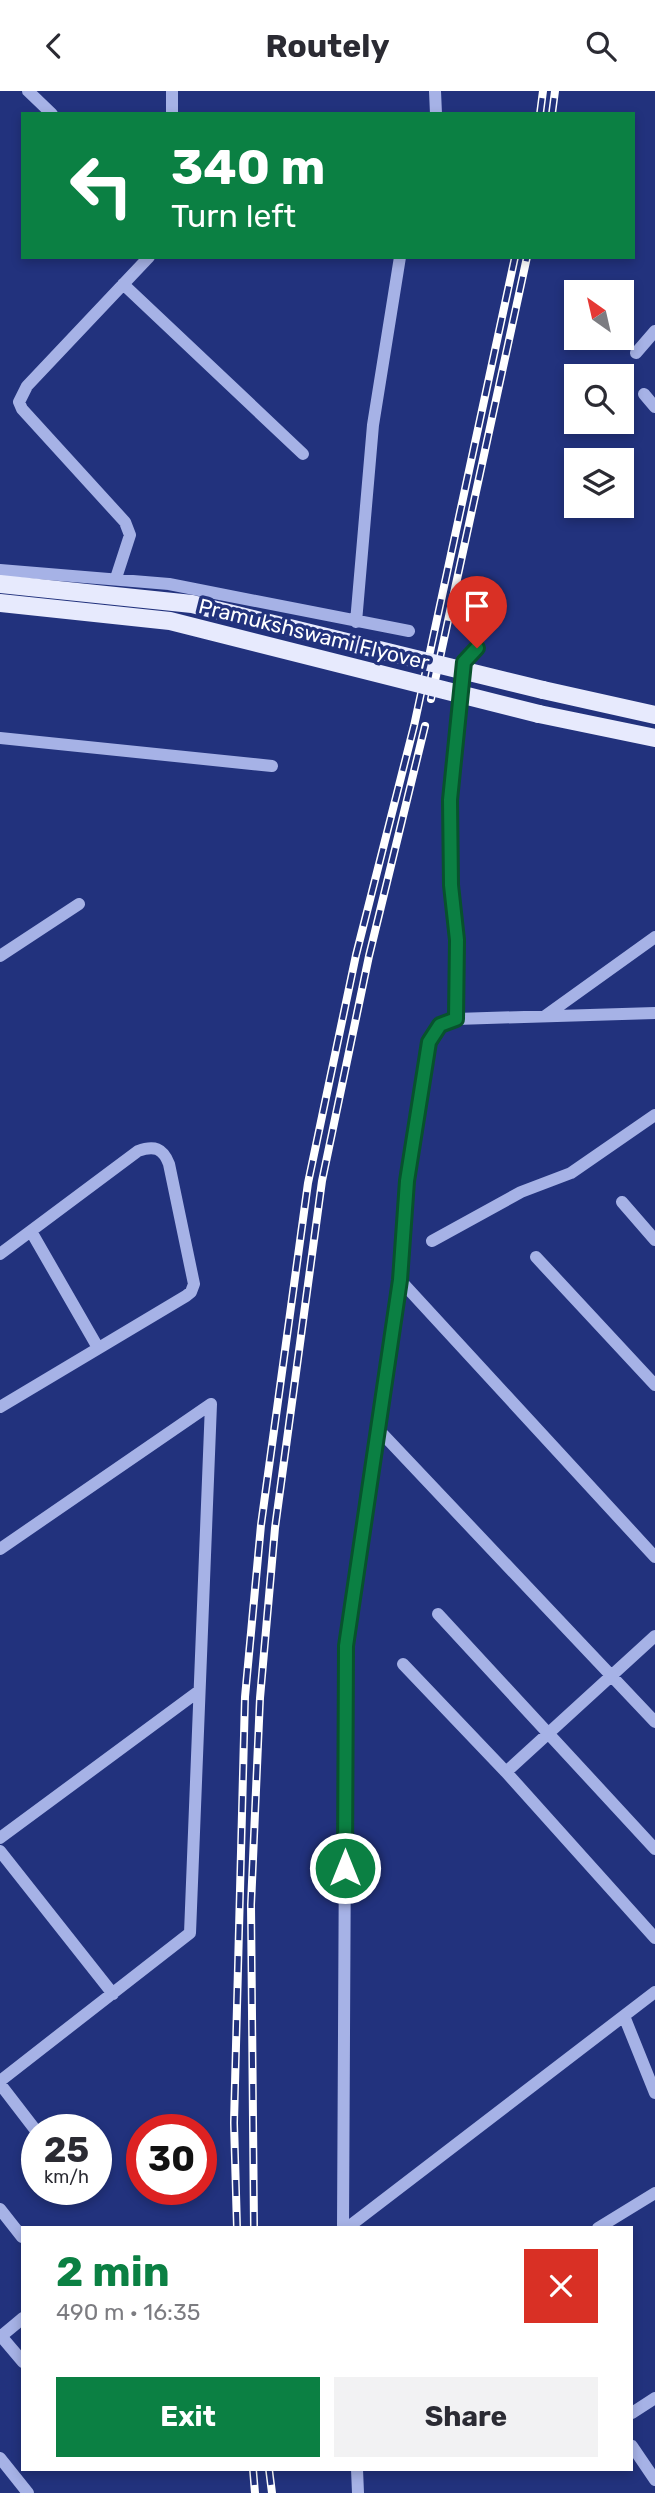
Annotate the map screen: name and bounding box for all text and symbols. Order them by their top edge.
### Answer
icon: back [35,27,73,65]
text: Routely [265,27,390,65]
icon: search [582,27,620,65]
text: 340 m [171,138,325,196]
icon: left [56,140,147,231]
text: Turn left [171,197,296,235]
north arrow [564,280,634,350]
map controls [564,280,634,518]
button: search [564,364,634,434]
button: layers [564,448,634,518]
pin [447,576,507,648]
icon: arrive [458,587,496,625]
street label: Pramukshswami Flyover [196,593,432,675]
position arrow [308,1831,382,1905]
speed limit sign: 30 [126,2114,217,2205]
text: 25 [44,2129,89,2171]
text: km/h [44,2166,89,2188]
text: 2 min [56,2247,170,2297]
button: close [524,2249,598,2323]
text: 490 m · 16:35 [56,2298,200,2326]
button: Exit [56,2377,320,2457]
button: Share [334,2377,598,2457]

